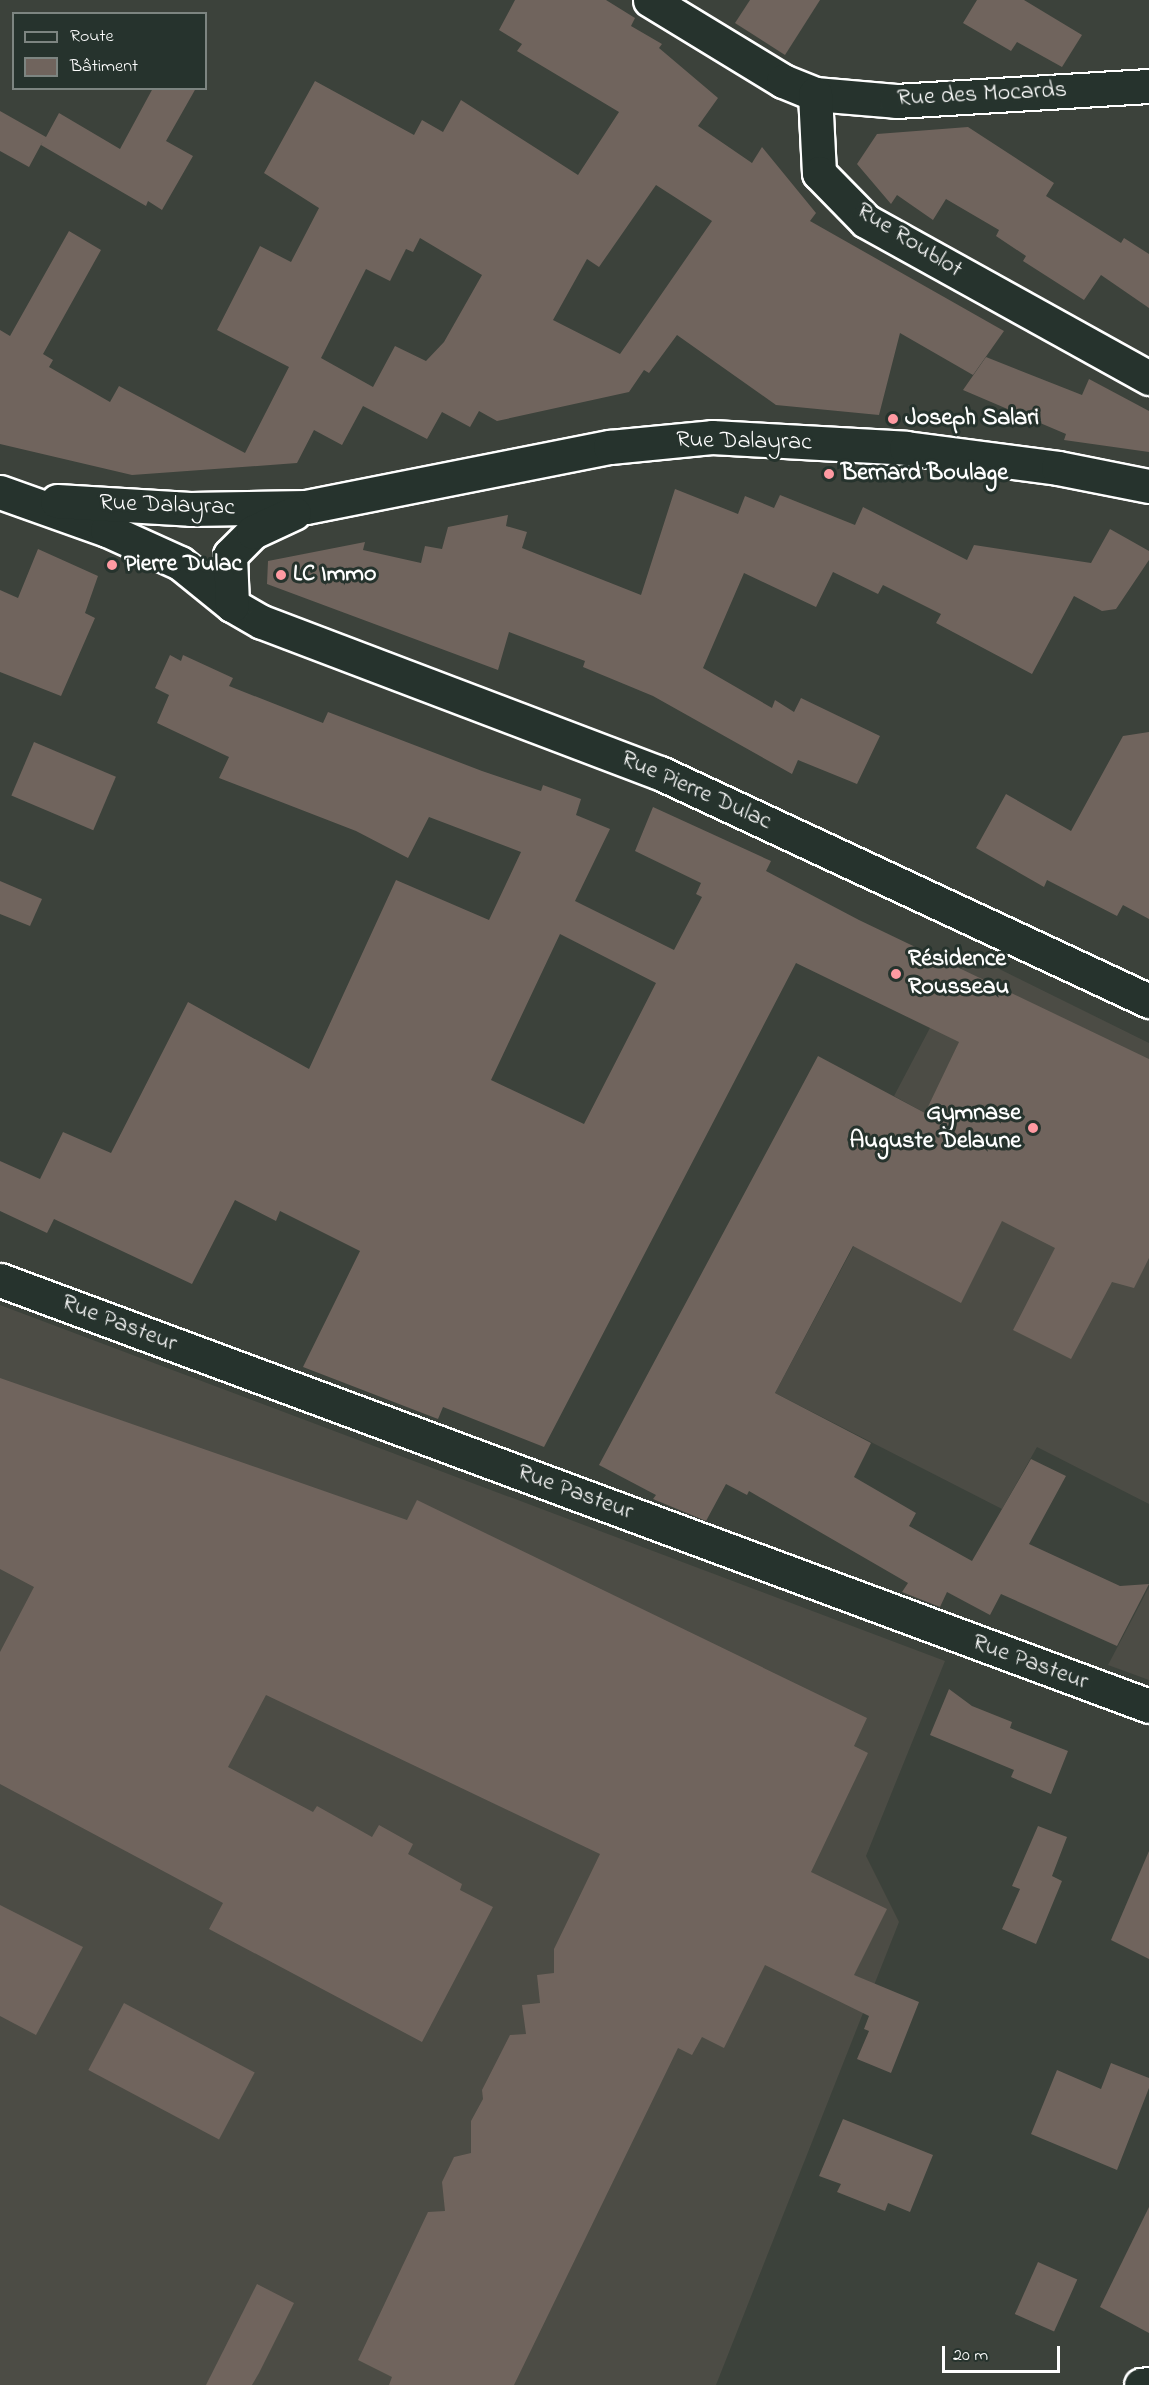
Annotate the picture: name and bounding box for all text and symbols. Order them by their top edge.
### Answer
legend [12,12,207,90]
text: Route [70,24,114,50]
text: Bâtiment [70,54,138,80]
street label: Rue des Mocards [896,76,1068,114]
street label: Rue Roublot [851,197,967,285]
place label: Joseph Salari [905,405,1039,433]
marker: Joseph Salari [886,412,900,426]
street label: Rue Dalayrac [676,426,812,458]
place label: Bernard Boulage [841,460,1008,488]
marker: Bernard Boulage [822,467,836,481]
street label: Rue Dalayrac [99,489,235,523]
place label: Pierre Dulac [124,551,242,579]
marker: Pierre Dulac [105,558,119,572]
place label: LC Immo [293,561,376,589]
marker: LC Immo [274,568,288,582]
street label: Rue Pierre Dulac [616,745,776,837]
place label: Résidence Rousseau [908,946,1009,1002]
marker: Résidence Rousseau [889,967,903,981]
place label: Gymnase Auguste Delaune [849,1100,1021,1156]
marker: Gymnase Auguste Delaune [1026,1121,1040,1135]
street label: Rue Pasteur [57,1289,181,1359]
street label: Rue Pasteur [513,1459,637,1527]
street label: Rue Pasteur [968,1629,1092,1697]
scale bar [945,2334,1064,2372]
text: 20 m [953,2343,988,2369]

